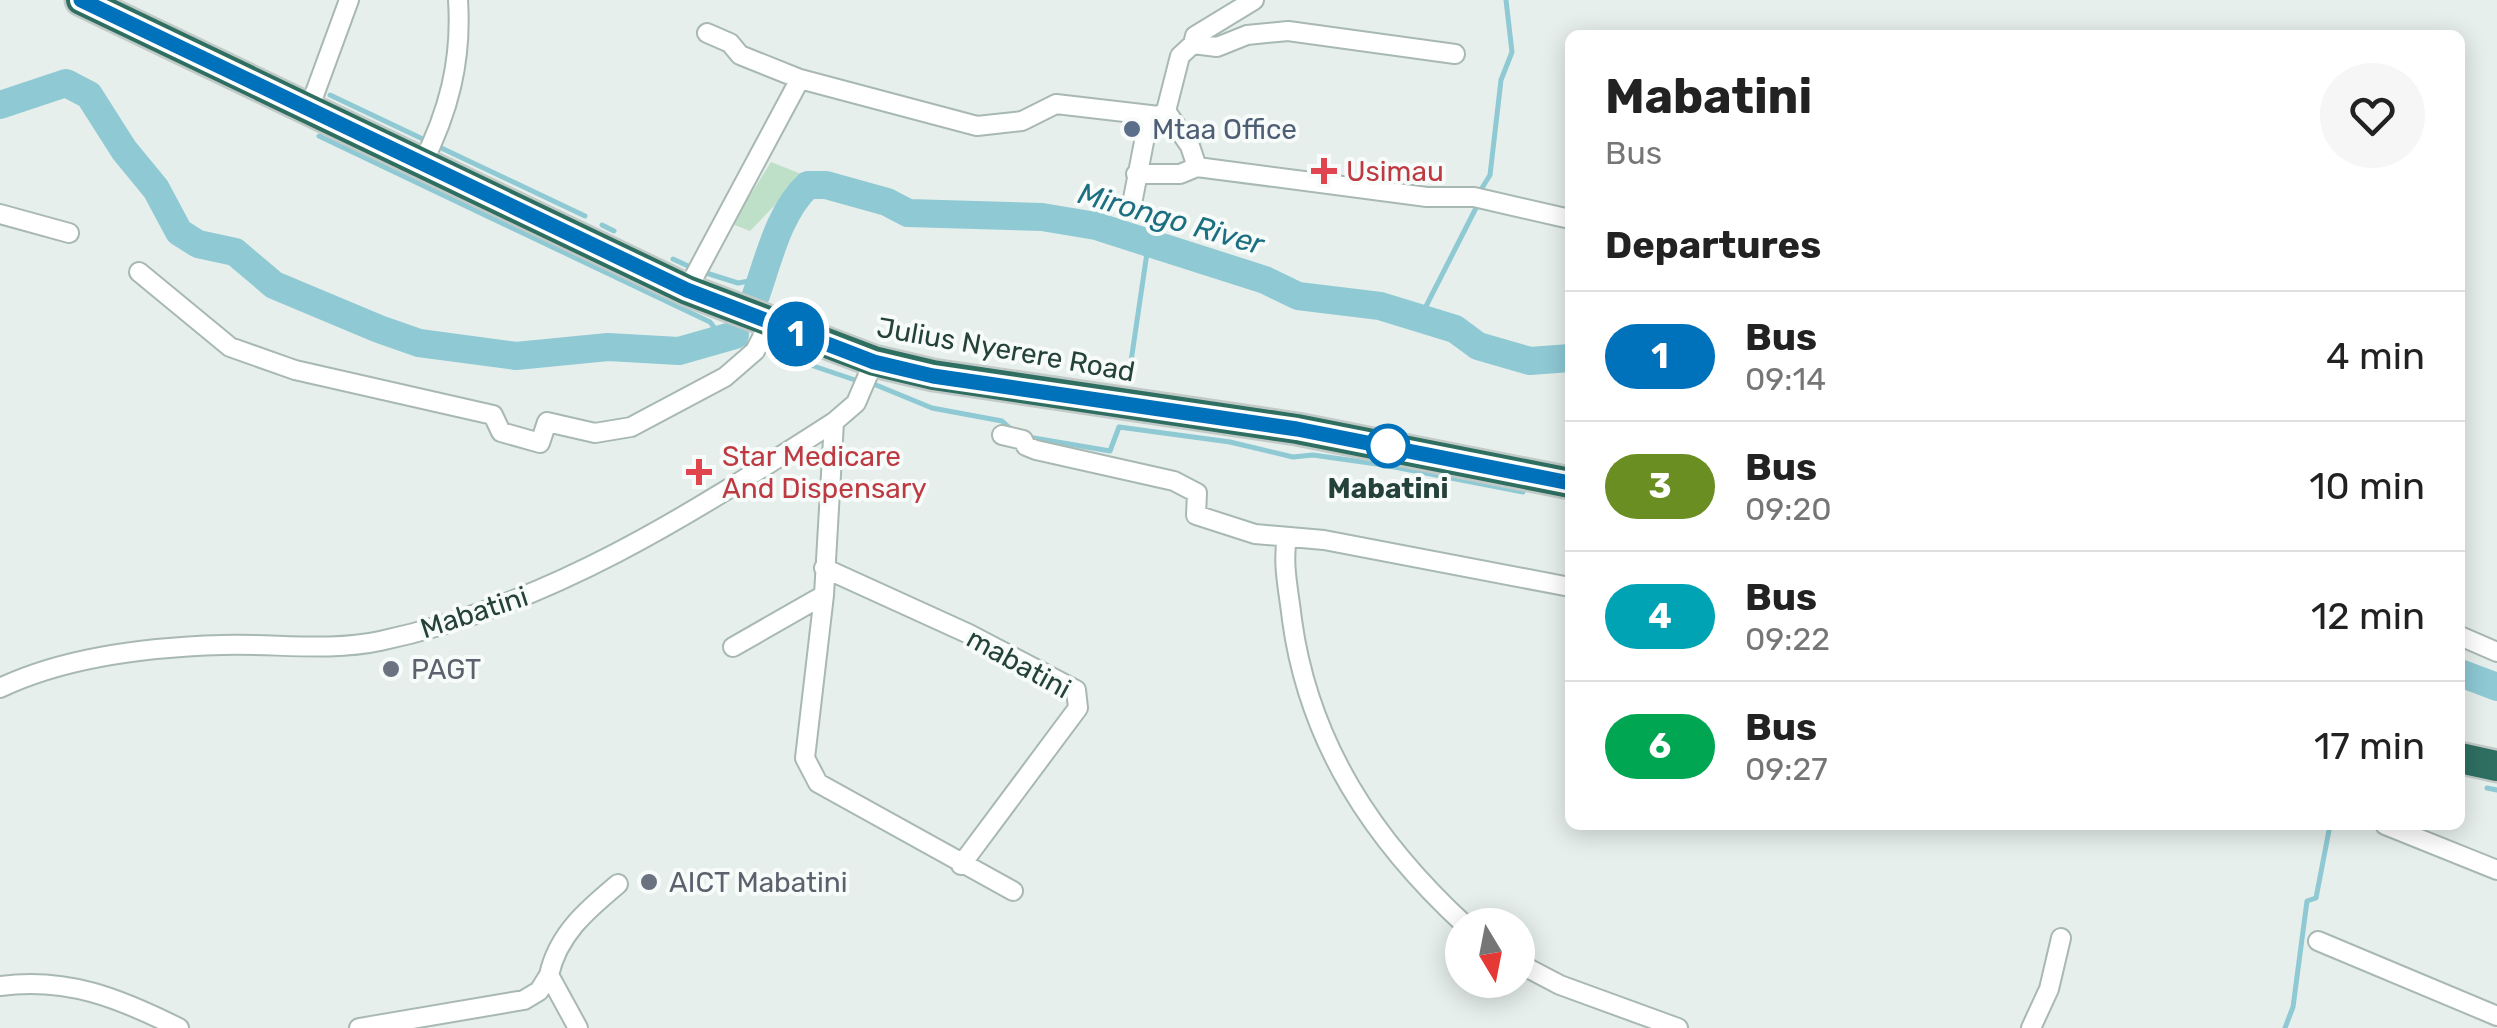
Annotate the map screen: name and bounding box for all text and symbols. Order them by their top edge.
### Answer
button: heart [2320,63,2425,168]
text: Mabatini [1605,68,1812,125]
place label: Mtaa Office [1152,113,1297,146]
marker: Mtaa Office [1121,118,1143,140]
text: Bus [1605,134,1662,172]
place label: Usimau [1346,155,1444,188]
marker: Usimau [1311,158,1337,184]
water label: Mirongo River [1074,175,1269,263]
text: Departures [1605,222,1821,268]
line badge: 1 [764,302,828,366]
street label: Julius Nyerere Road [874,311,1138,388]
text: 1 [787,313,805,355]
text: Bus [1745,314,1817,360]
text: 4 min [2326,333,2425,379]
text: 1 [1651,335,1669,377]
text: 09:14 [1745,360,1826,398]
marker: Mabatini [1367,425,1409,467]
place label: Star Medicare And Dispensary [722,440,927,505]
text: Bus [1745,444,1817,490]
marker: Star Medicare And Dispensary [686,459,712,485]
text: 10 min [2309,463,2425,509]
text: 3 [1648,465,1672,507]
place label: Mabatini [1328,472,1448,505]
text: 09:20 [1745,490,1832,528]
text: Bus [1745,574,1817,620]
street label: Mabatini [416,580,532,645]
text: 12 min [2311,593,2425,639]
text: 4 [1648,595,1672,637]
text: 09:22 [1745,620,1830,658]
street label: mabatini [961,621,1077,705]
place label: PAGT [411,653,481,686]
marker: PAGT [380,658,402,680]
text: Bus [1745,704,1817,750]
text: 17 min [2314,723,2425,769]
text: 6 [1649,725,1671,767]
text: 09:27 [1745,750,1828,788]
place label: AICT Mabatini [669,866,848,899]
marker: AICT Mabatini [638,871,660,893]
north arrow [1445,908,1535,998]
map controls [1445,908,1535,998]

